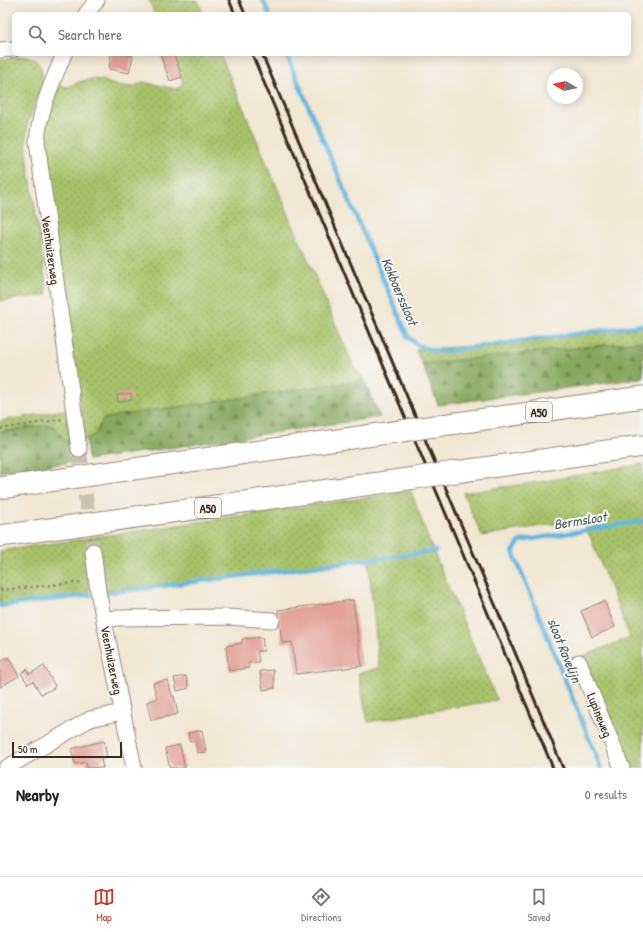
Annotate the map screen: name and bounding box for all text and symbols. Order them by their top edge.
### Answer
search box [12,12,631,56]
icon: search [26,23,48,45]
text: Search here [58,24,122,45]
north arrow [547,68,583,104]
street label: Veenhuizerweg [37,214,65,286]
water label: Kokboerssloot [377,254,424,330]
road number: A50 [526,402,552,422]
road number: A50 [195,498,221,518]
water label: Bermsloot [552,506,610,534]
water label: sloot Ravelijn [543,615,587,687]
street label: Veenhuizerweg [97,624,128,696]
street label: Lupineweg [583,690,617,740]
scale bar [12,740,122,759]
text: 50 m [18,742,38,756]
text: Nearby [16,783,59,806]
text: 0 results [585,785,627,803]
tab: Map [93,886,115,924]
tab: Directions [301,886,342,924]
tab: Saved [528,886,550,924]

